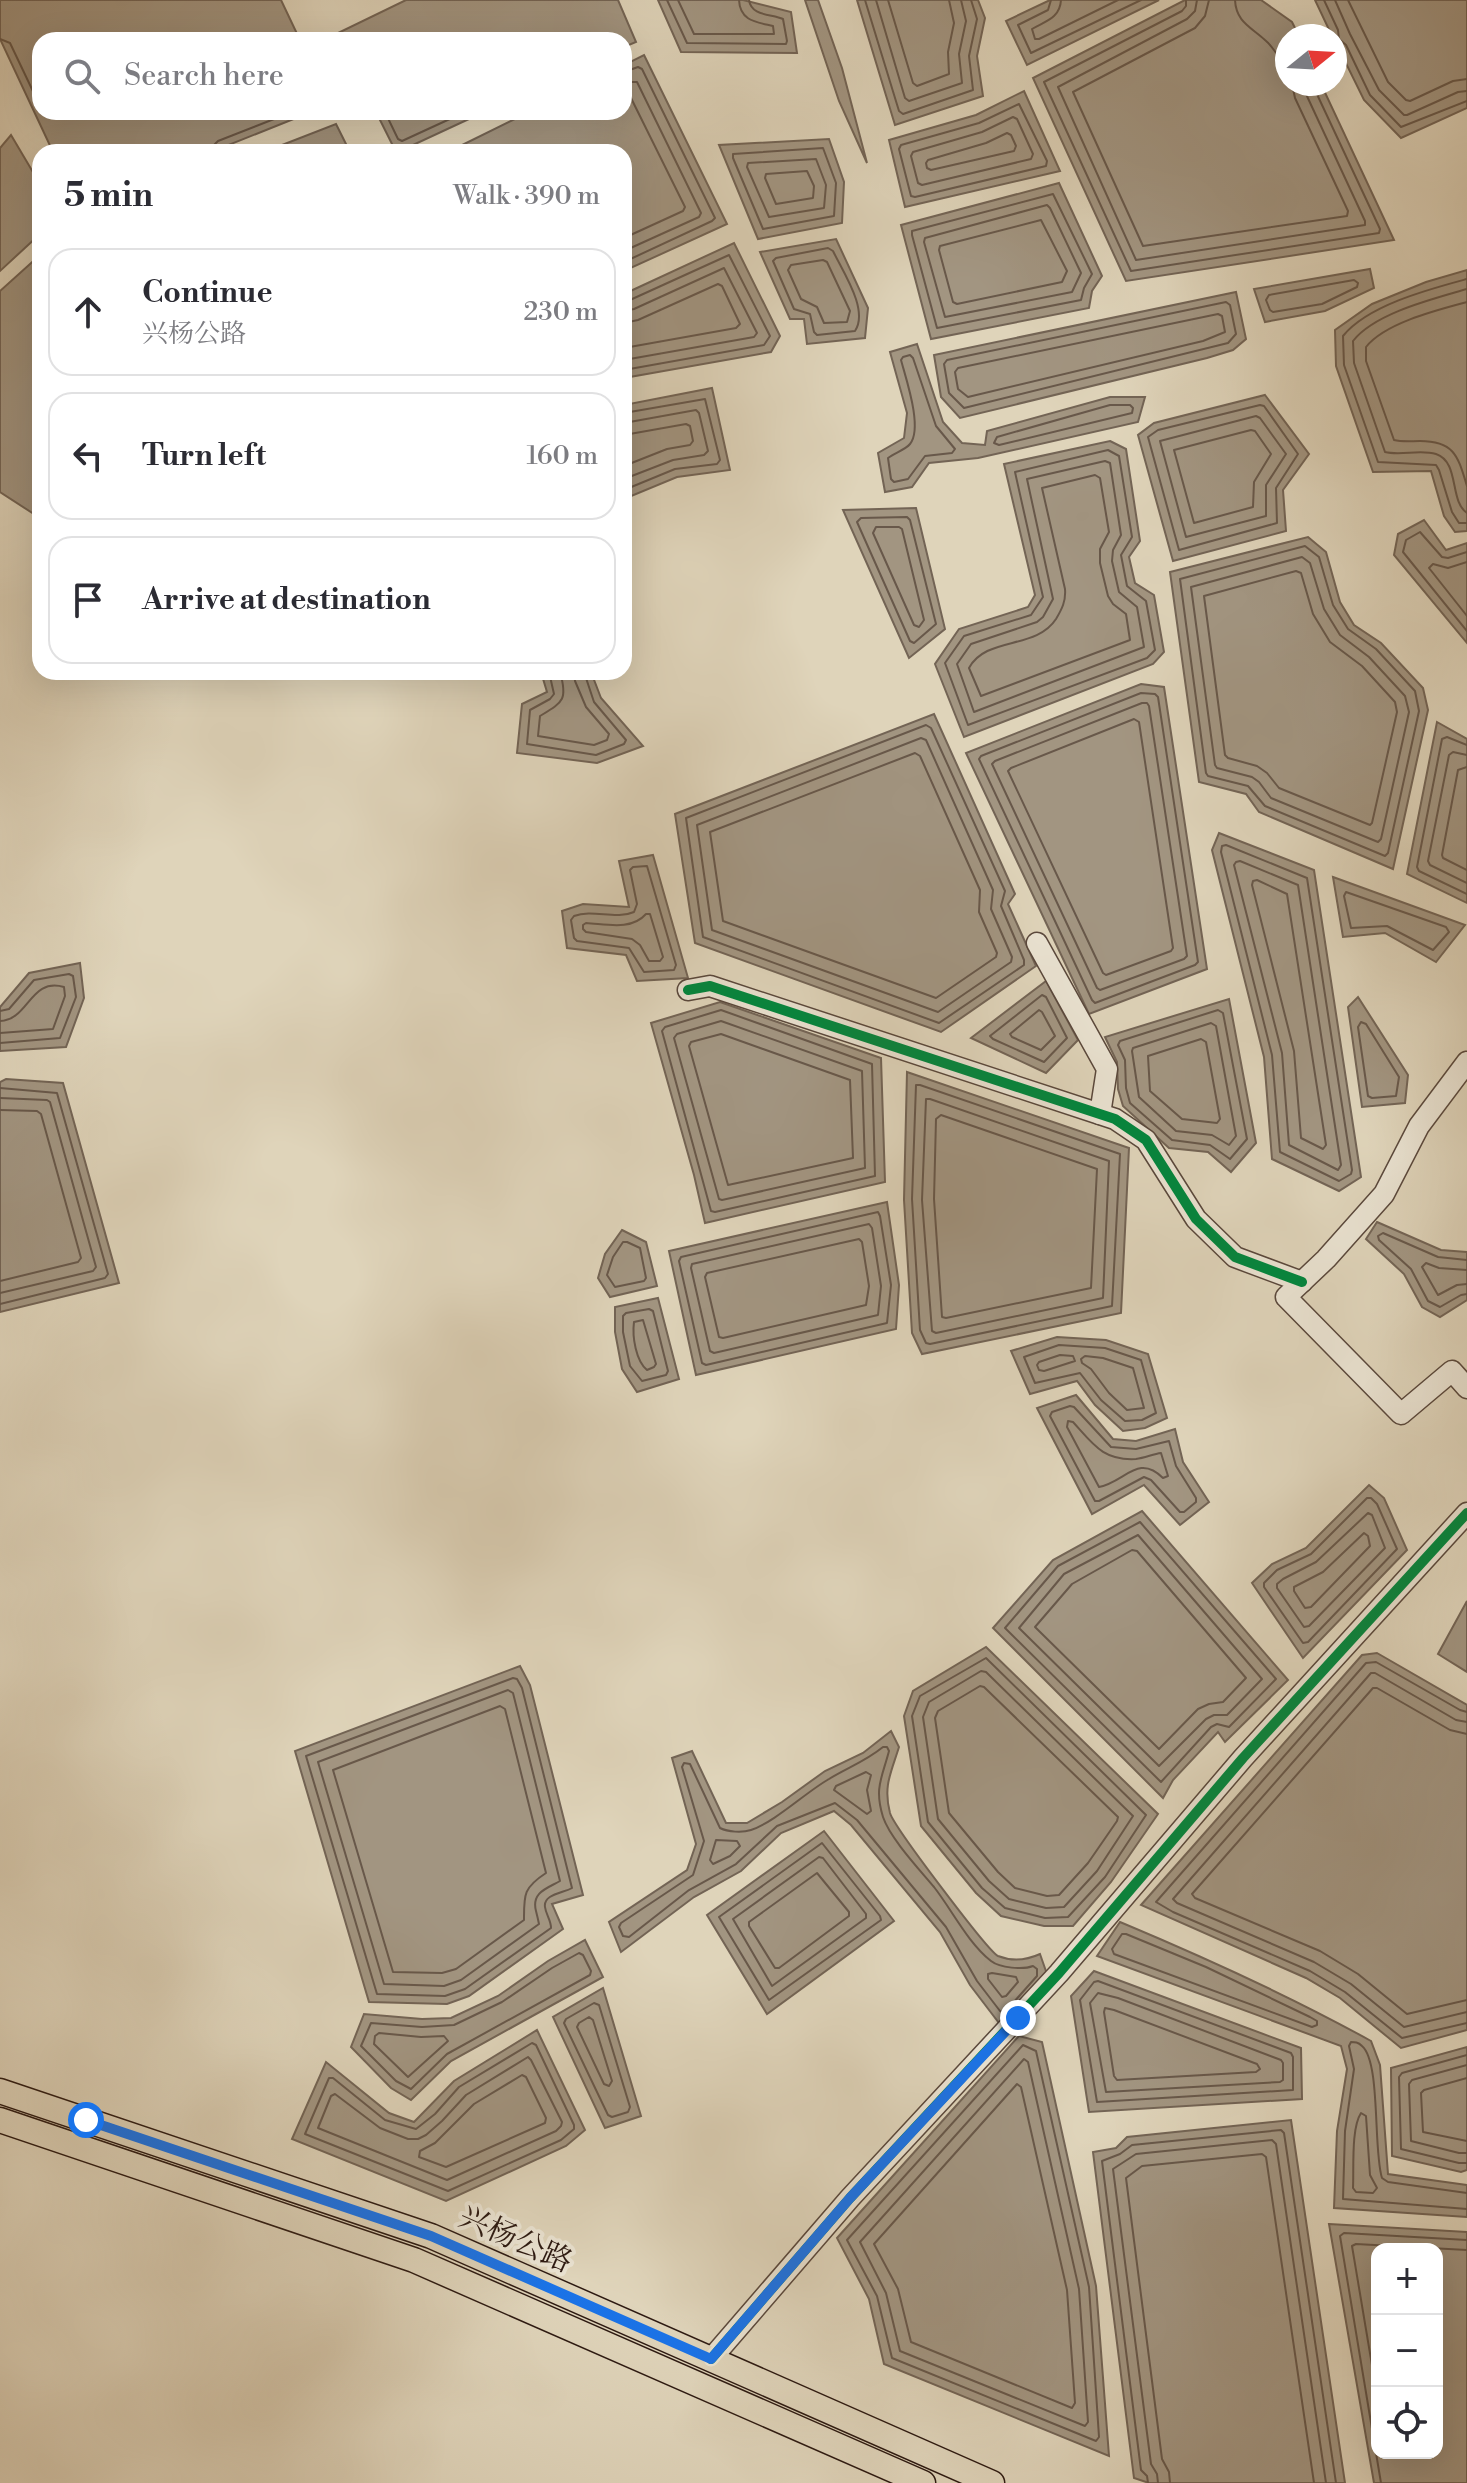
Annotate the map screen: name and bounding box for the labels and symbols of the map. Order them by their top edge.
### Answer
north arrow [1275,24,1347,96]
route end [1000,2000,1036,2036]
route start [68,2102,104,2138]
street label: 兴杨公路 [453,2198,578,2282]

